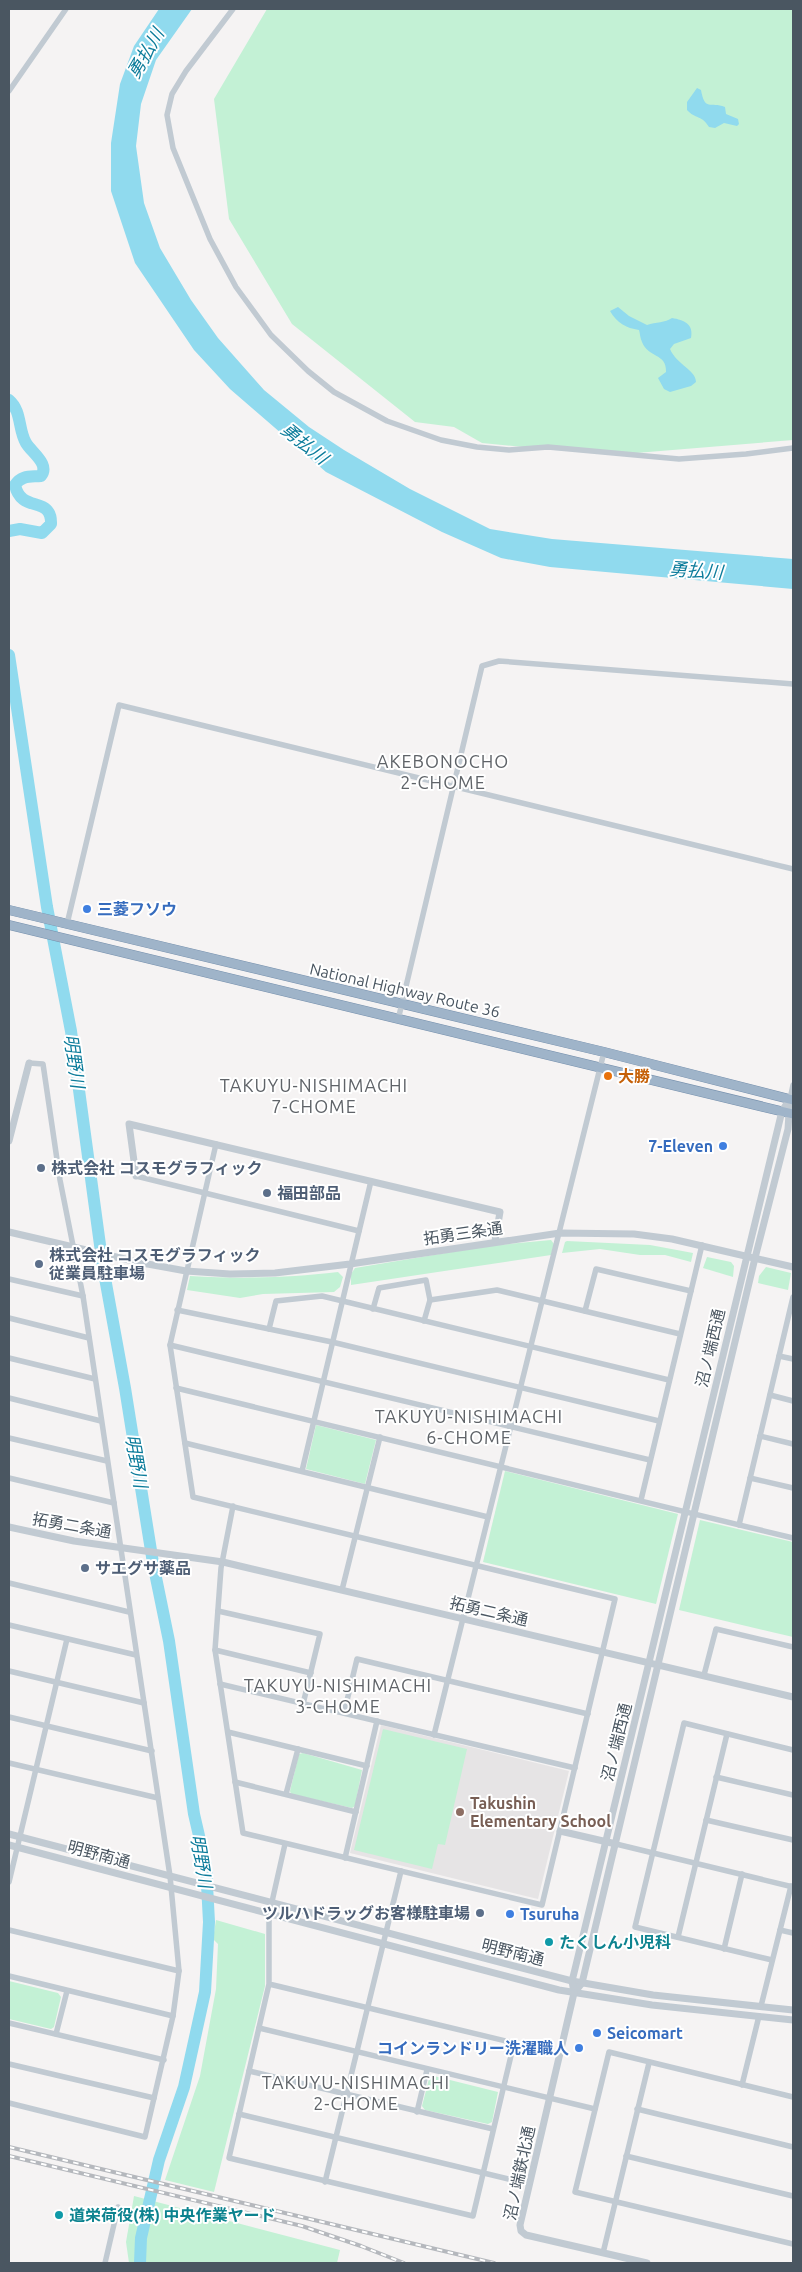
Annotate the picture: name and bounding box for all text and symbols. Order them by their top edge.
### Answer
water label: 勇払川 [123,23,168,81]
water label: 勇払川 [278,418,334,469]
water label: 勇払川 [668,558,726,582]
district label: AKEBONOCHO 2-CHOME [377,751,509,792]
place label: 三菱フソウ [97,900,177,918]
marker: 三菱フソウ [81,903,93,915]
street label: National Highway Route 36 [308,959,502,1021]
water label: 明野川 [61,1033,89,1091]
place label: 大勝 [618,1067,650,1085]
marker: 大勝 [602,1070,614,1082]
district label: TAKUYU-NISHIMACHI 7-CHOME [220,1075,408,1116]
place label: 7-Eleven [648,1137,713,1155]
marker: 7-Eleven [717,1140,729,1152]
place label: 株式会社 コスモグラフィック [51,1159,262,1177]
marker: 株式会社 コスモグラフィック [35,1162,47,1174]
place label: 福田部品 [277,1184,341,1202]
marker: 福田部品 [261,1187,273,1199]
street label: 拓勇三条通 [422,1219,504,1247]
place label: 株式会社 コスモグラフィック 従業員駐車場 [49,1246,260,1282]
marker: 株式会社 コスモグラフィック 従業員駐車場 [33,1258,45,1270]
street label: 沼ノ端西通 [692,1307,728,1389]
district label: TAKUYU-NISHIMACHI 6-CHOME [375,1406,563,1447]
water label: 明野川 [122,1433,152,1491]
street label: 拓勇二条通 [31,1509,113,1541]
place label: サエグサ薬品 [95,1559,191,1577]
marker: サエグサ薬品 [79,1562,91,1574]
street label: 拓勇二条通 [448,1593,530,1629]
district label: TAKUYU-NISHIMACHI 3-CHOME [244,1675,432,1716]
street label: 沼ノ端西通 [598,1701,634,1783]
place label: Takushin Elementary School [470,1794,611,1830]
marker: Takushin Elementary School [454,1806,466,1818]
water label: 明野川 [188,1833,216,1891]
street label: 明野南通 [66,1837,132,1871]
place label: ツルハドラッグお客様駐車場 [262,1904,470,1922]
place label: Tsuruha [520,1905,579,1923]
marker: ツルハドラッグお客様駐車場 [474,1907,486,1919]
marker: Tsuruha [504,1908,516,1920]
place label: たくしん小児科 [559,1933,671,1951]
street label: 明野南通 [480,1936,546,1968]
marker: たくしん小児科 [543,1936,555,1948]
place label: Seicomart [607,2024,683,2042]
marker: Seicomart [591,2027,603,2039]
place label: コインランドリー洗濯職人 [377,2039,569,2057]
marker: コインランドリー洗濯職人 [573,2042,585,2054]
district label: TAKUYU-NISHIMACHI 2-CHOME [262,2072,450,2113]
street label: 沼ノ端鉄北通 [500,2124,538,2222]
place label: 道栄荷役(株) 中央作業ヤード [69,2206,276,2225]
marker: 道栄荷役(株) 中央作業ヤード [53,2209,65,2221]

